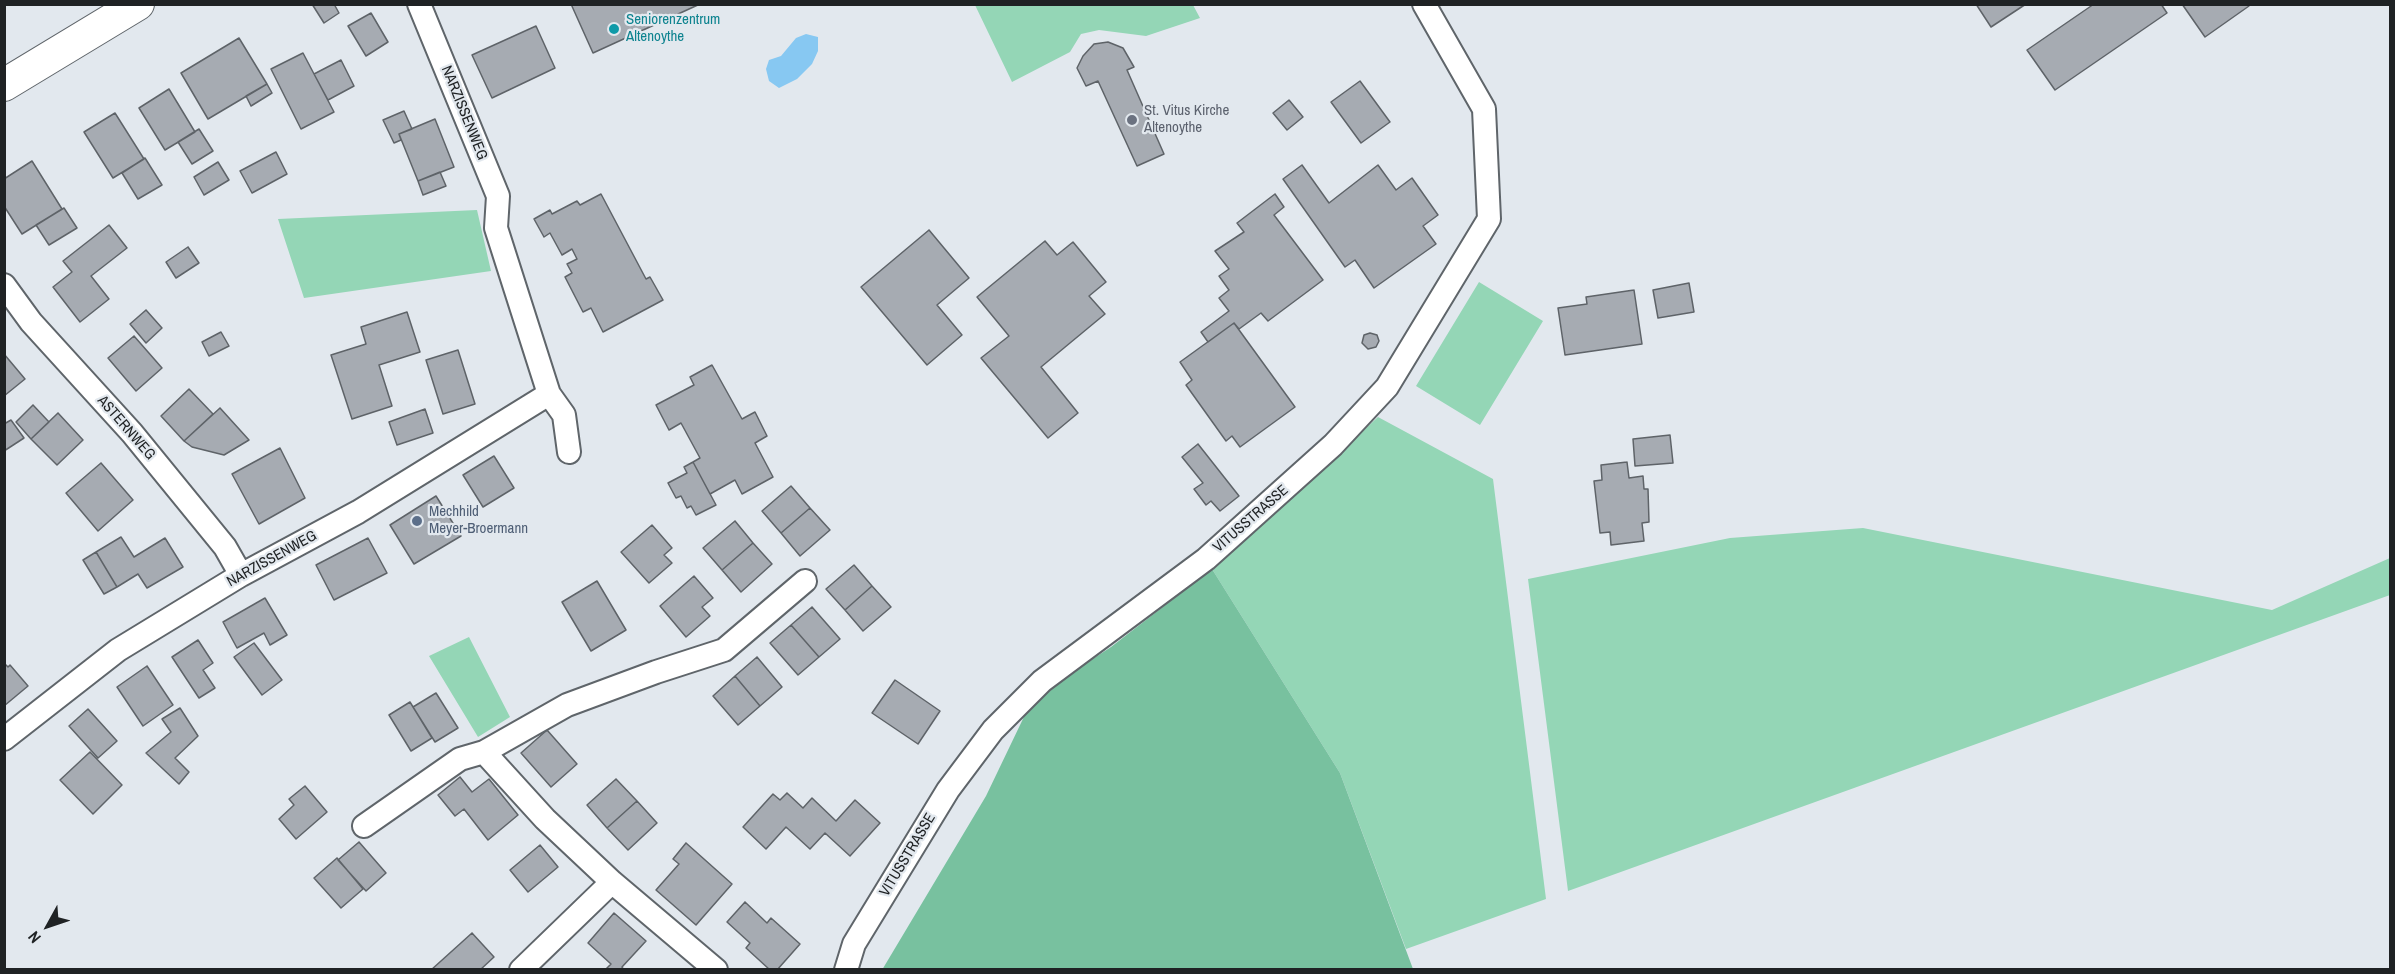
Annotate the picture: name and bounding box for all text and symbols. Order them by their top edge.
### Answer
place label: Seniorenzentrum Altenoythe [626,11,720,46]
marker: Seniorenzentrum Altenoythe [607,22,621,36]
street label: NARZISSENWEG [437,63,491,163]
place label: St. Vitus Kirche Altenoythe [1144,102,1229,137]
marker: St. Vitus Kirche Altenoythe [1125,113,1139,127]
street label: ASTERNWEG [93,392,159,464]
street label: VITUSSTRASSE [1210,481,1292,557]
place label: Mechhild Meyer-Broermann [429,503,528,538]
marker: Mechhild Meyer-Broermann [410,514,424,528]
street label: NARZISSENWEG [224,527,320,591]
street label: VITUSSTRASSE [876,810,940,900]
north arrow [18,896,78,956]
text: N [23,927,46,948]

